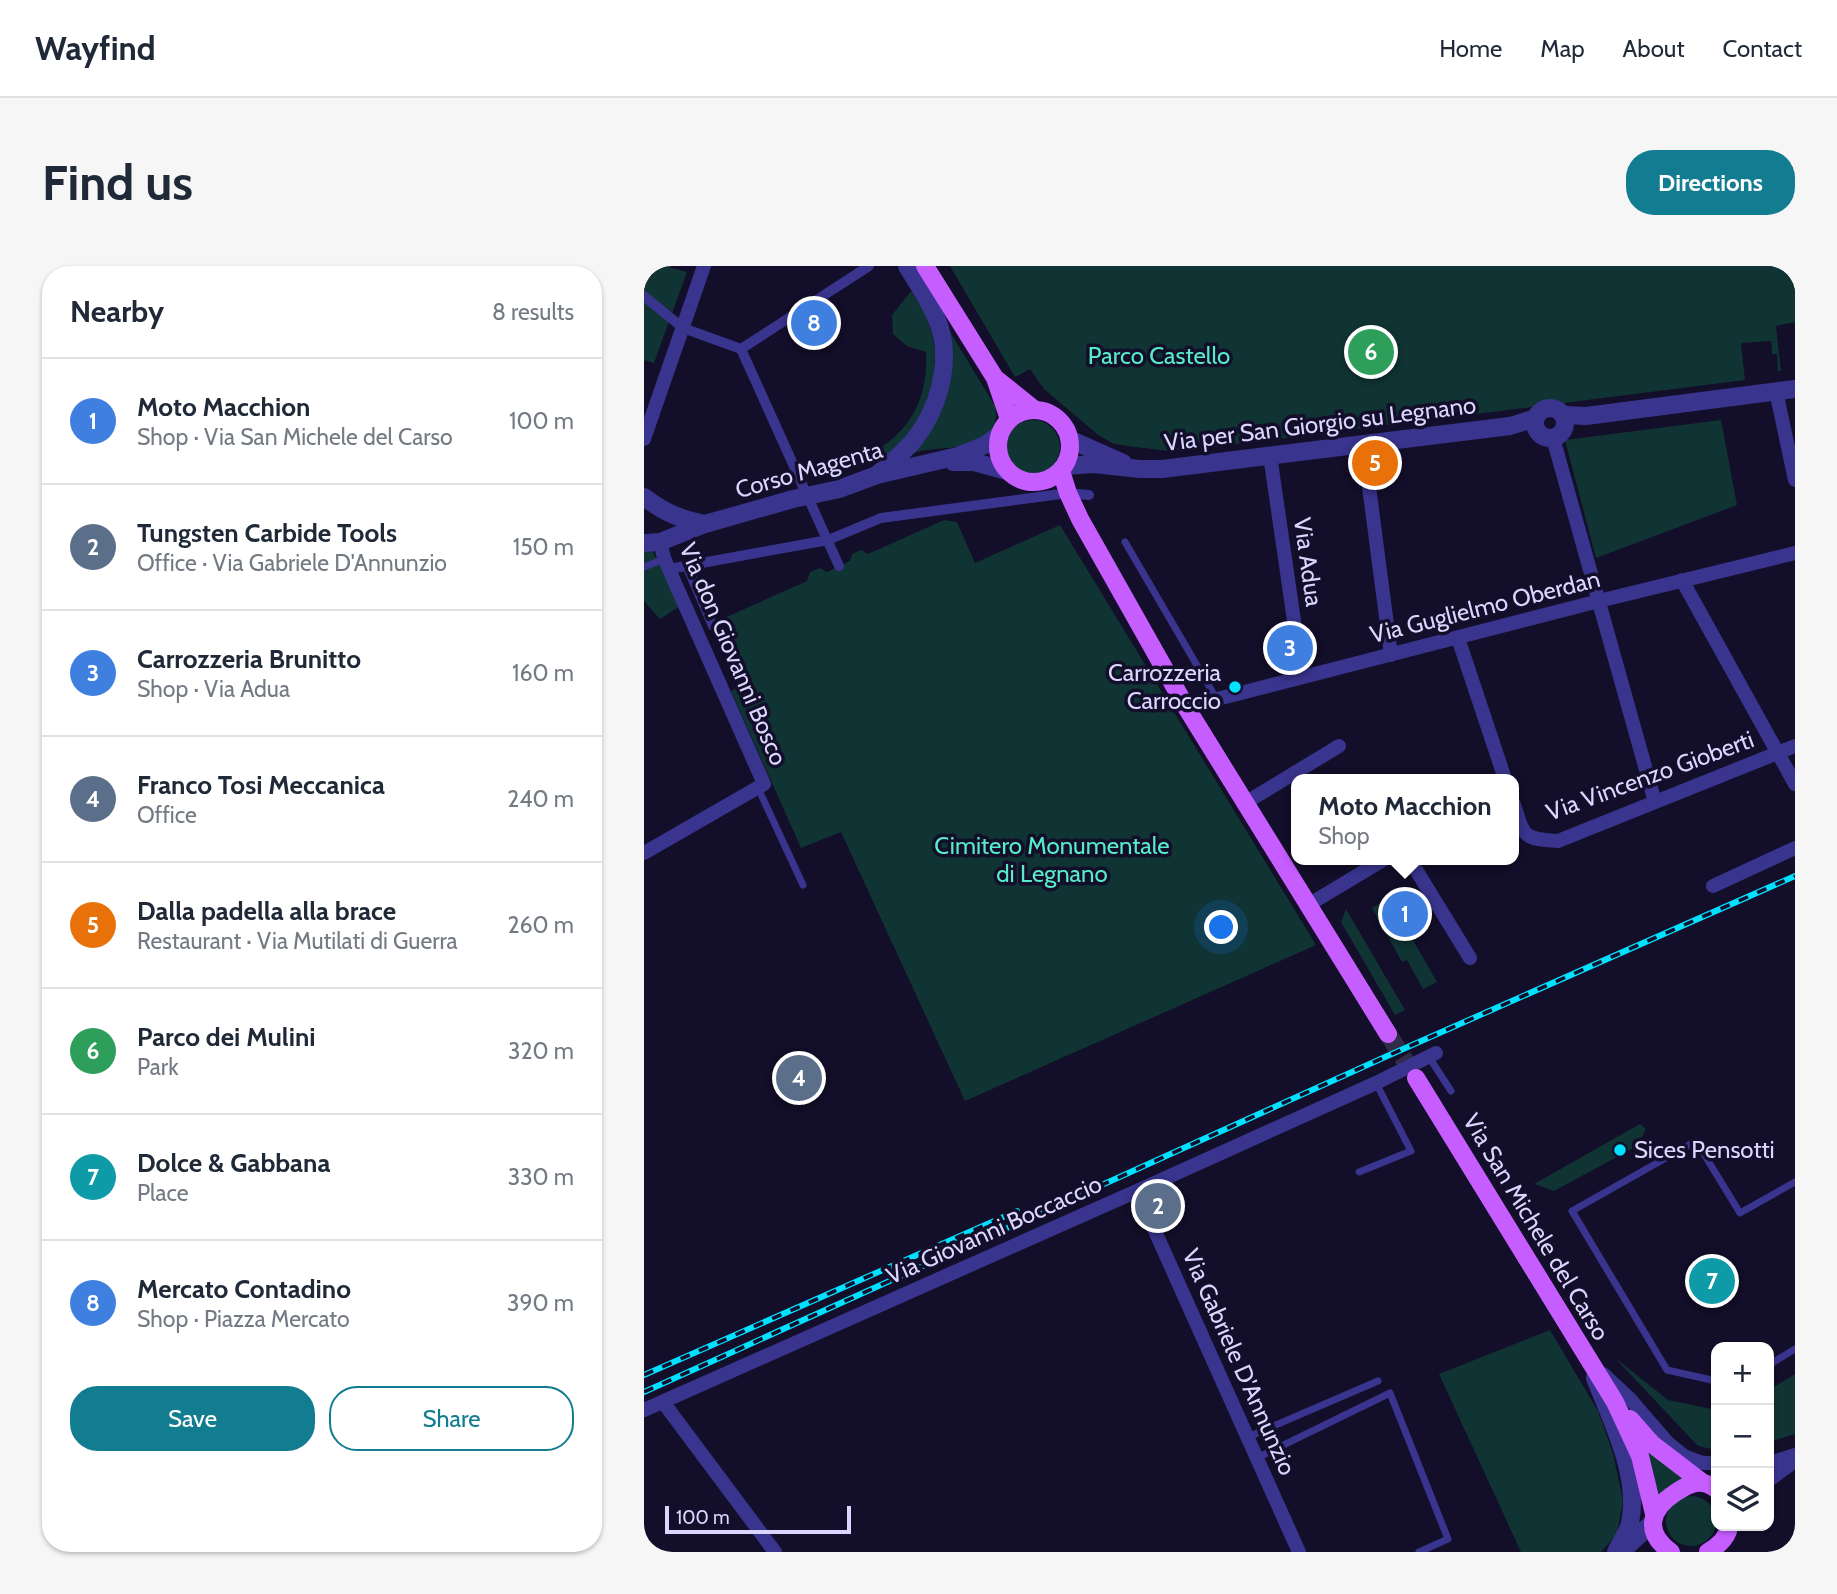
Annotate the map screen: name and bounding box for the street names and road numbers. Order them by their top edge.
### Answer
street label: Via per San Giorgio su Legnano [1162,390,1478,457]
street label: Corso Magenta [732,435,886,504]
street label: Via Adua [1288,516,1329,609]
street label: Via don Giovanni Bosco [673,538,793,769]
street label: Via Guglielmo Oberdan [1367,564,1603,649]
street label: Via Vincenzo Gioberti [1542,725,1758,827]
street label: Via San Michele del Carso [1457,1108,1616,1345]
street label: Via Giovanni Boccaccio [882,1169,1106,1290]
street label: Via Gabriele D'Annunzio [1176,1244,1302,1479]

